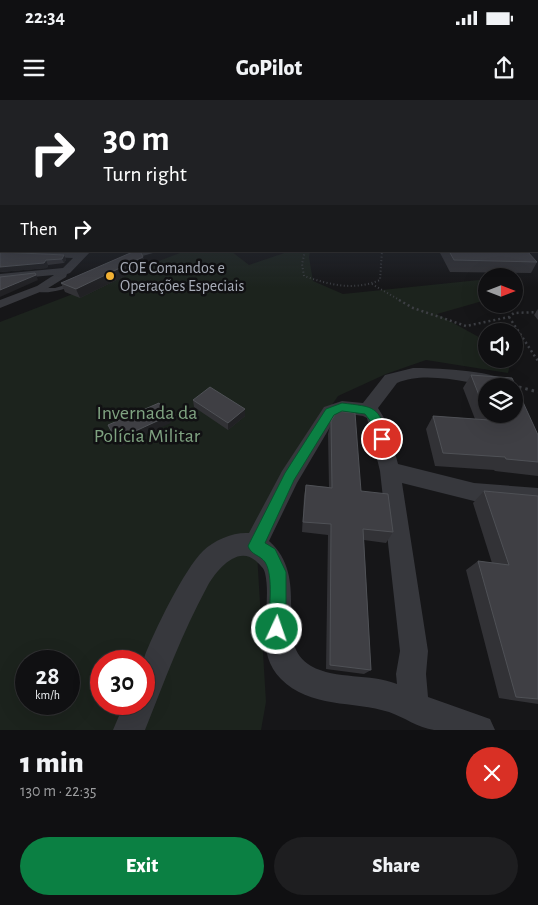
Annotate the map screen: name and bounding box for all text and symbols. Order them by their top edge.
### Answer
text: 22:34 [25,8,65,27]
icon: menu [20,54,48,82]
icon: share [490,54,518,82]
text: GoPilot [236,57,302,79]
icon: right [20,120,85,185]
text: 30 m [103,122,170,157]
text: Turn right [103,163,187,185]
icon: right [68,215,96,243]
text: Then [20,220,58,239]
place label: COE Comandos e Operações Especiais [120,260,244,294]
north arrow [478,268,522,312]
map controls [478,268,523,423]
marker: COE Comandos e Operações Especiais [104,270,116,282]
button: sound [478,323,523,368]
button: layers [478,378,523,423]
park label: Invernada da Polícia Militar [94,403,201,446]
pin [361,418,403,460]
icon: arrive [368,425,396,453]
position arrow [250,602,302,654]
speed limit sign: 30 [90,650,155,715]
text: 28 [35,664,60,689]
text: km/h [35,689,60,701]
button: close [466,747,518,799]
text: 1 min [20,748,84,778]
text: 130 m · 22:35 [20,783,96,799]
button: Exit [20,837,264,895]
button: Share [274,837,518,895]

